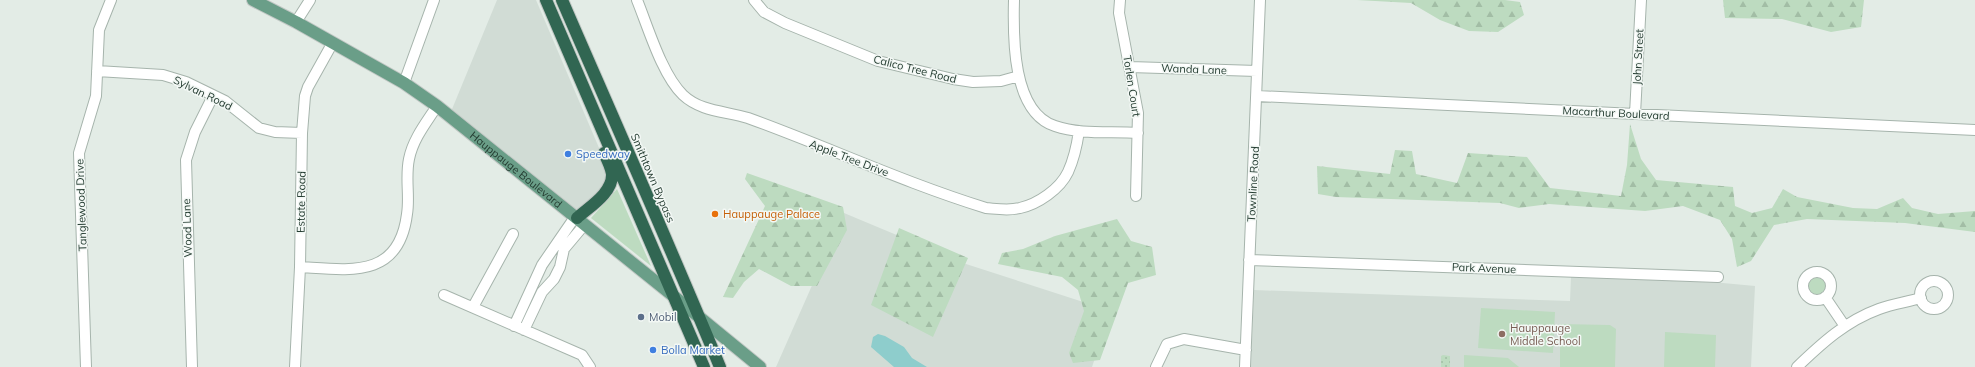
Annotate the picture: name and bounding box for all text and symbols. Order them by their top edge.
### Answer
street label: John Street [1630,28,1646,85]
street label: Calico Tree Road [872,52,958,86]
street label: Torlen Court [1120,54,1144,118]
street label: Wanda Lane [1161,61,1227,77]
street label: Sylvan Road [171,73,235,113]
street label: Macarthur Boulevard [1562,103,1670,123]
street label: Hauppauge Boulevard [467,128,565,211]
street label: Smithtown Bypass [628,131,678,225]
street label: Apple Tree Drive [807,136,891,180]
street label: Townline Road [1244,146,1262,222]
place label: Speedway [576,147,630,161]
marker: Speedway [563,149,573,159]
street label: Tanglewood Drive [72,159,90,251]
street label: Estate Road [293,171,309,233]
street label: Wood Lane [179,198,195,258]
place label: Hauppauge Palace [723,207,820,221]
marker: Hauppauge Palace [710,209,720,219]
street label: Park Avenue [1452,260,1516,276]
place label: Mobil [649,310,677,324]
marker: Mobil [636,312,646,322]
place label: Hauppauge Middle School [1510,321,1581,348]
marker: Hauppauge Middle School [1497,329,1507,339]
place label: Bolla Market [661,343,725,357]
marker: Bolla Market [648,345,658,355]

